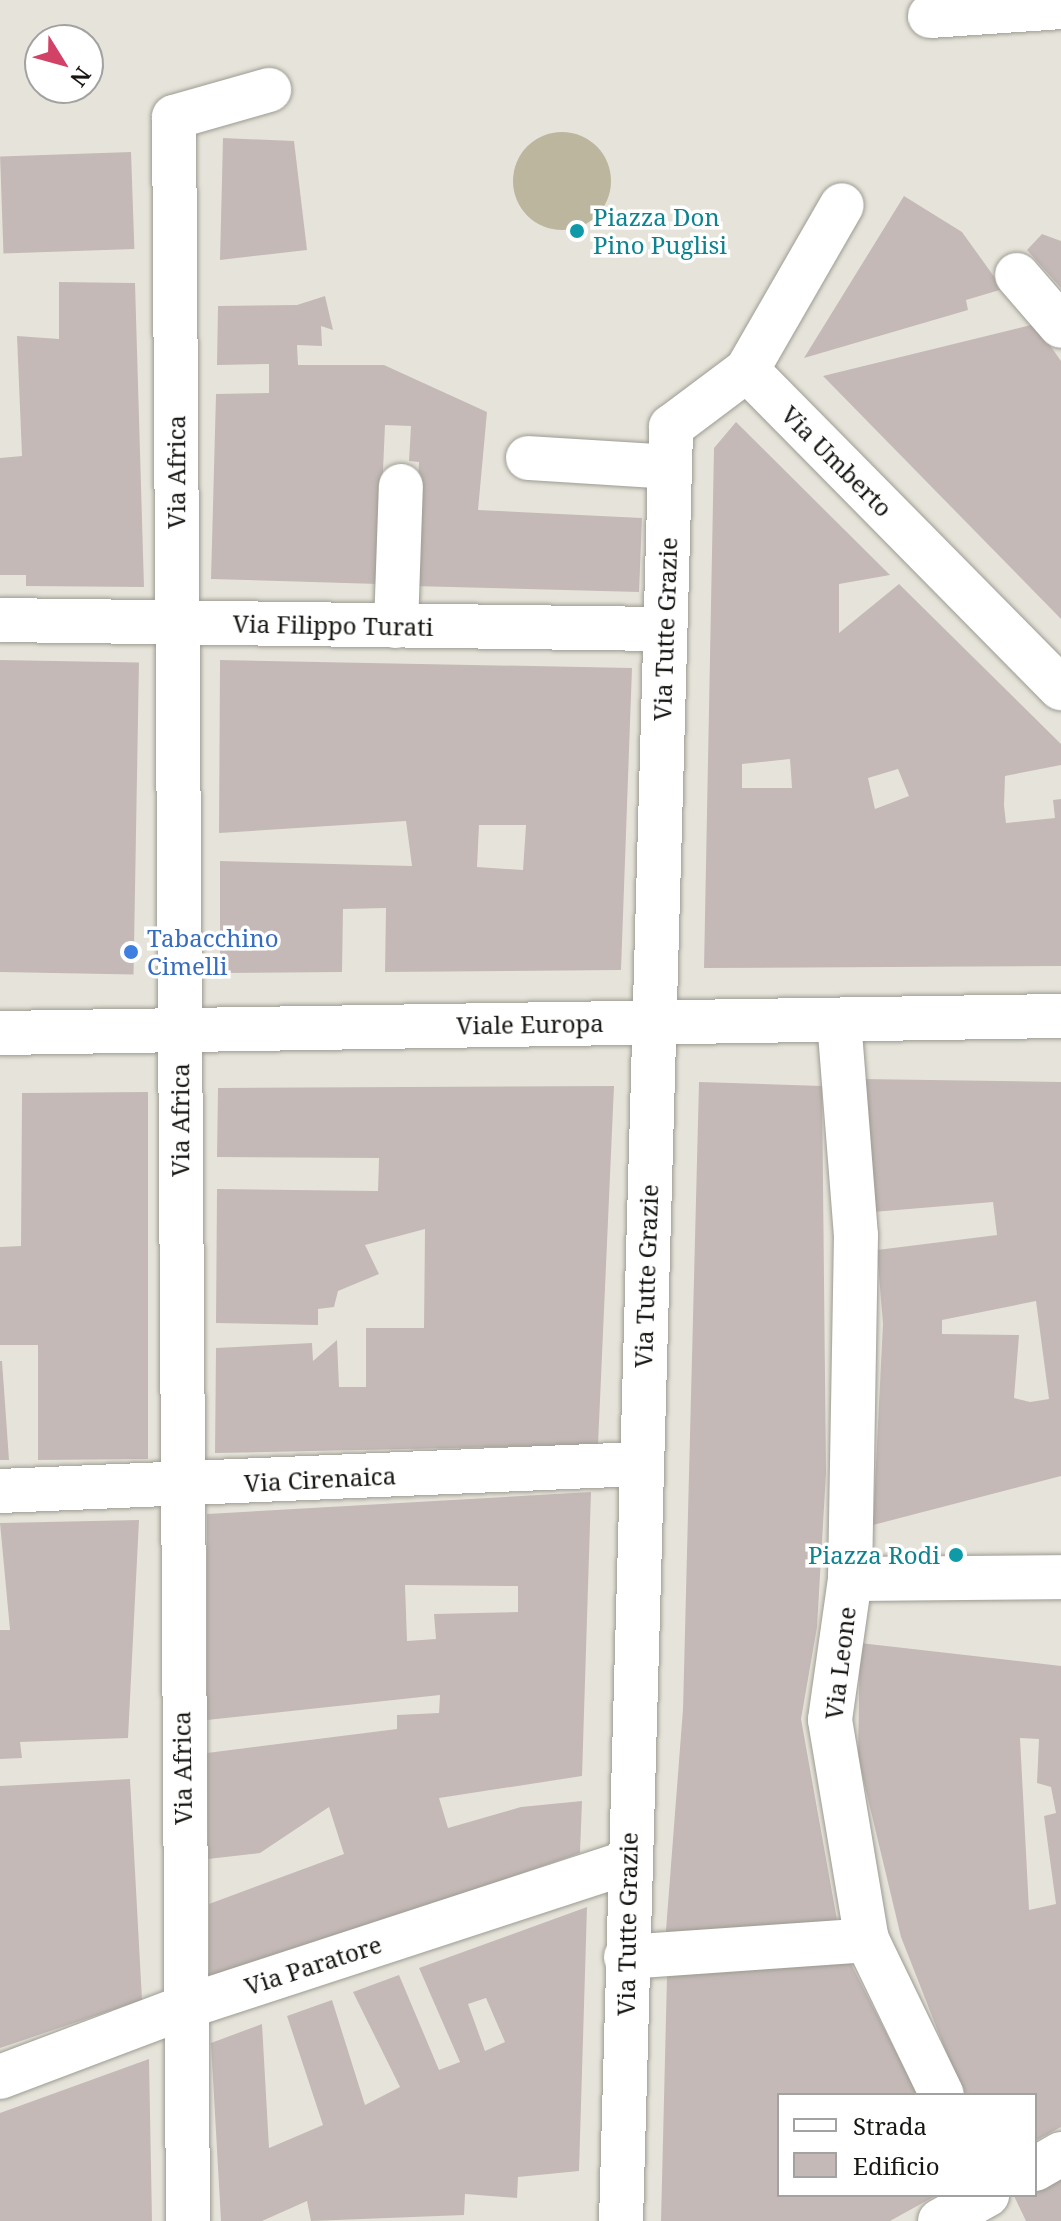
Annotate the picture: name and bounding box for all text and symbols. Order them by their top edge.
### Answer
north arrow [24,24,104,104]
text: N [64,61,99,93]
place label: Piazza Don Pino Puglisi [593,203,727,259]
marker: Piazza Don Pino Puglisi [568,222,586,240]
street label: Via Umberto [776,400,898,522]
street label: Via Africa [162,415,190,529]
street label: Via Tutte Grazie [647,537,683,721]
street label: Via Filippo Turati [232,609,434,641]
place label: Tabacchino Cimelli [147,924,279,980]
marker: Tabacchino Cimelli [122,943,140,961]
street label: Viale Europa [456,1008,604,1040]
street label: Via Africa [166,1063,194,1177]
street label: Via Tutte Grazie [628,1184,664,1368]
street label: Via Cirenaica [243,1461,397,1497]
place label: Piazza Rodi [808,1541,940,1569]
marker: Piazza Rodi [947,1546,965,1564]
street label: Via Leone [819,1605,861,1721]
street label: Via Africa [167,1711,197,1825]
street label: Via Tutte Grazie [611,1832,643,2016]
street label: Via Paratore [241,1929,385,2001]
legend [777,2093,1037,2197]
text: Strada [853,2109,927,2142]
text: Edificio [853,2149,940,2182]

